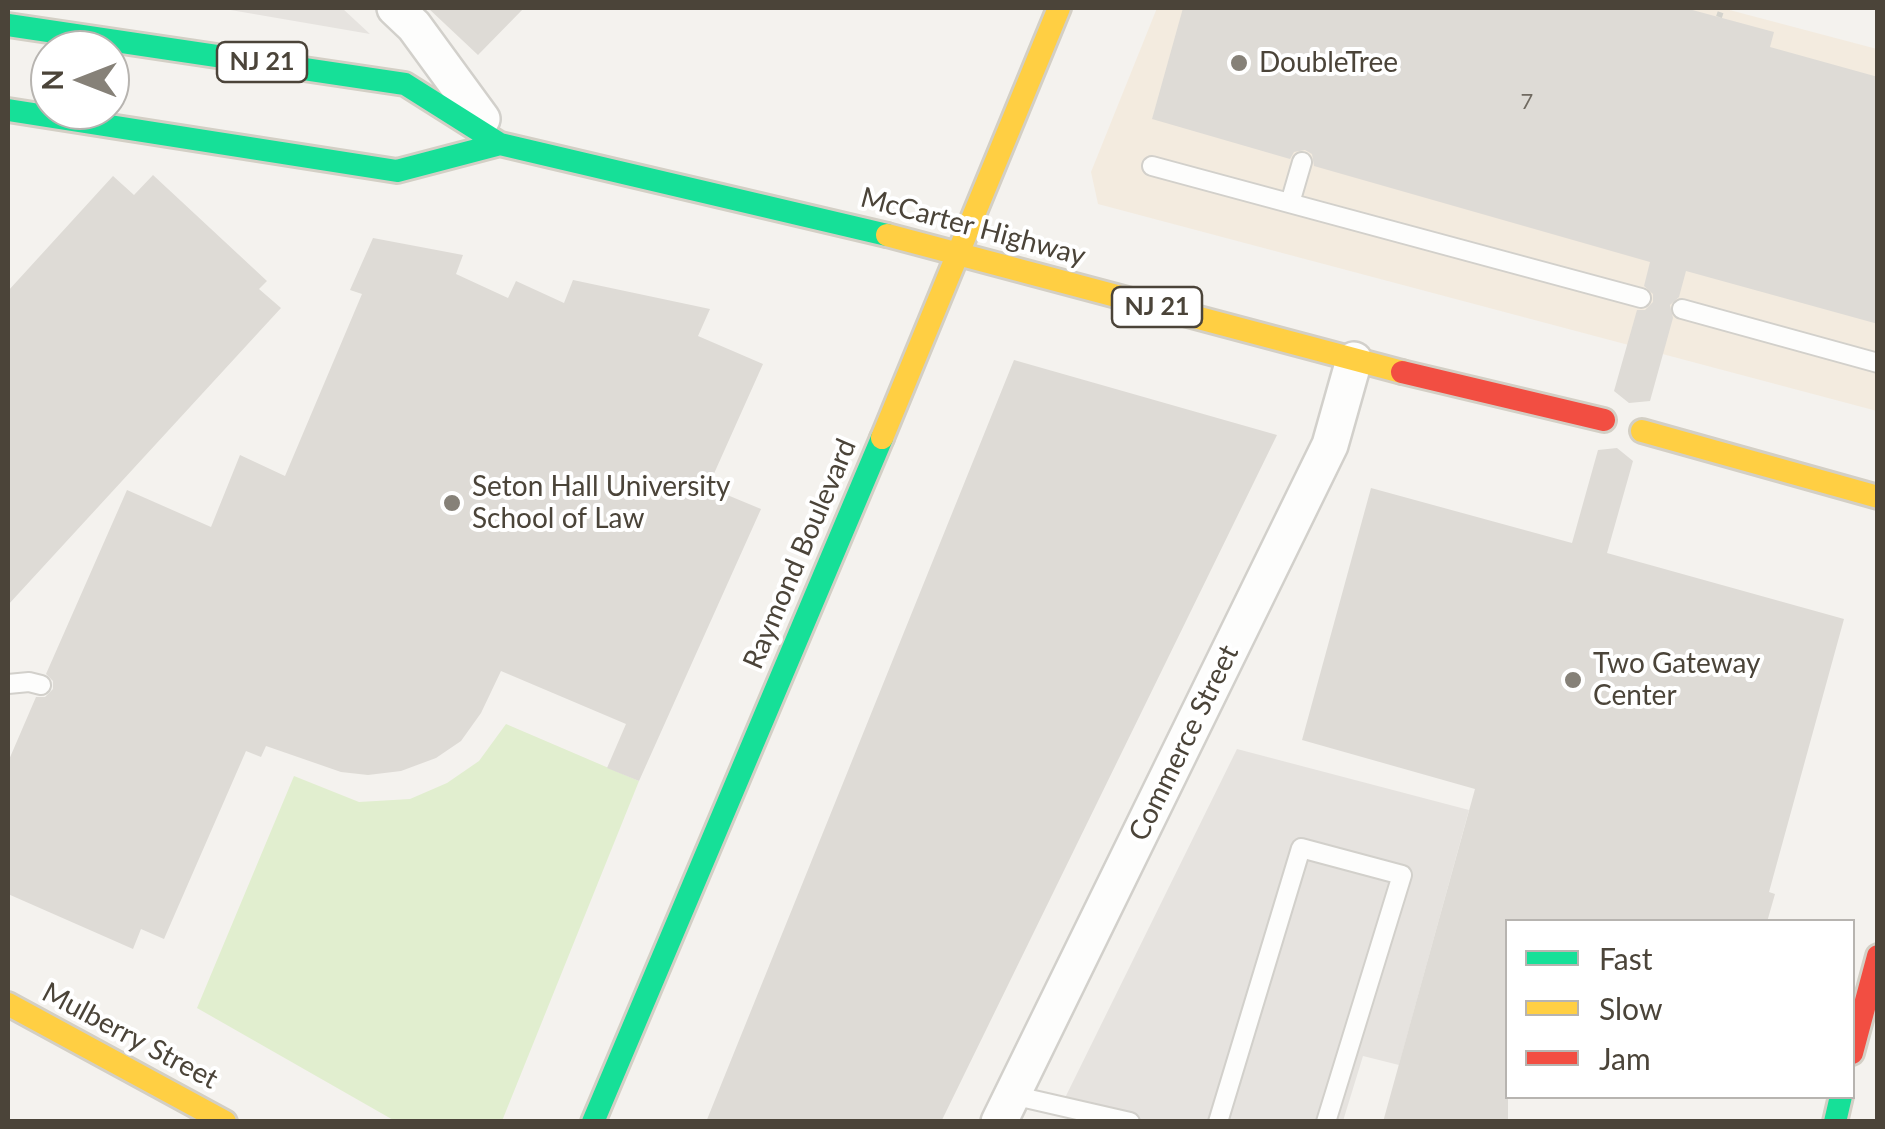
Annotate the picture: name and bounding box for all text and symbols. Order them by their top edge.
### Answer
north arrow [30,30,130,130]
road number: NJ 21 [217,42,307,82]
place label: DoubleTree [1259,46,1398,80]
marker: DoubleTree [1228,52,1250,74]
text: N [35,69,69,91]
house number: 7 [1521,89,1533,115]
street label: McCarter Highway [857,181,1089,273]
road number: NJ 21 [1112,287,1202,327]
street label: Raymond Boulevard [736,434,864,674]
place label: Seton Hall University School of Law [472,470,730,536]
marker: Seton Hall University School of Law [441,492,463,514]
street label: Commerce Street [1122,640,1246,846]
place label: Two Gateway Center [1593,647,1760,713]
marker: Two Gateway Center [1562,669,1584,691]
legend [1505,919,1855,1099]
text: Fast [1599,940,1653,976]
street label: Mulberry Street [36,976,224,1096]
text: Slow [1599,990,1662,1026]
text: Jam [1599,1040,1651,1076]

